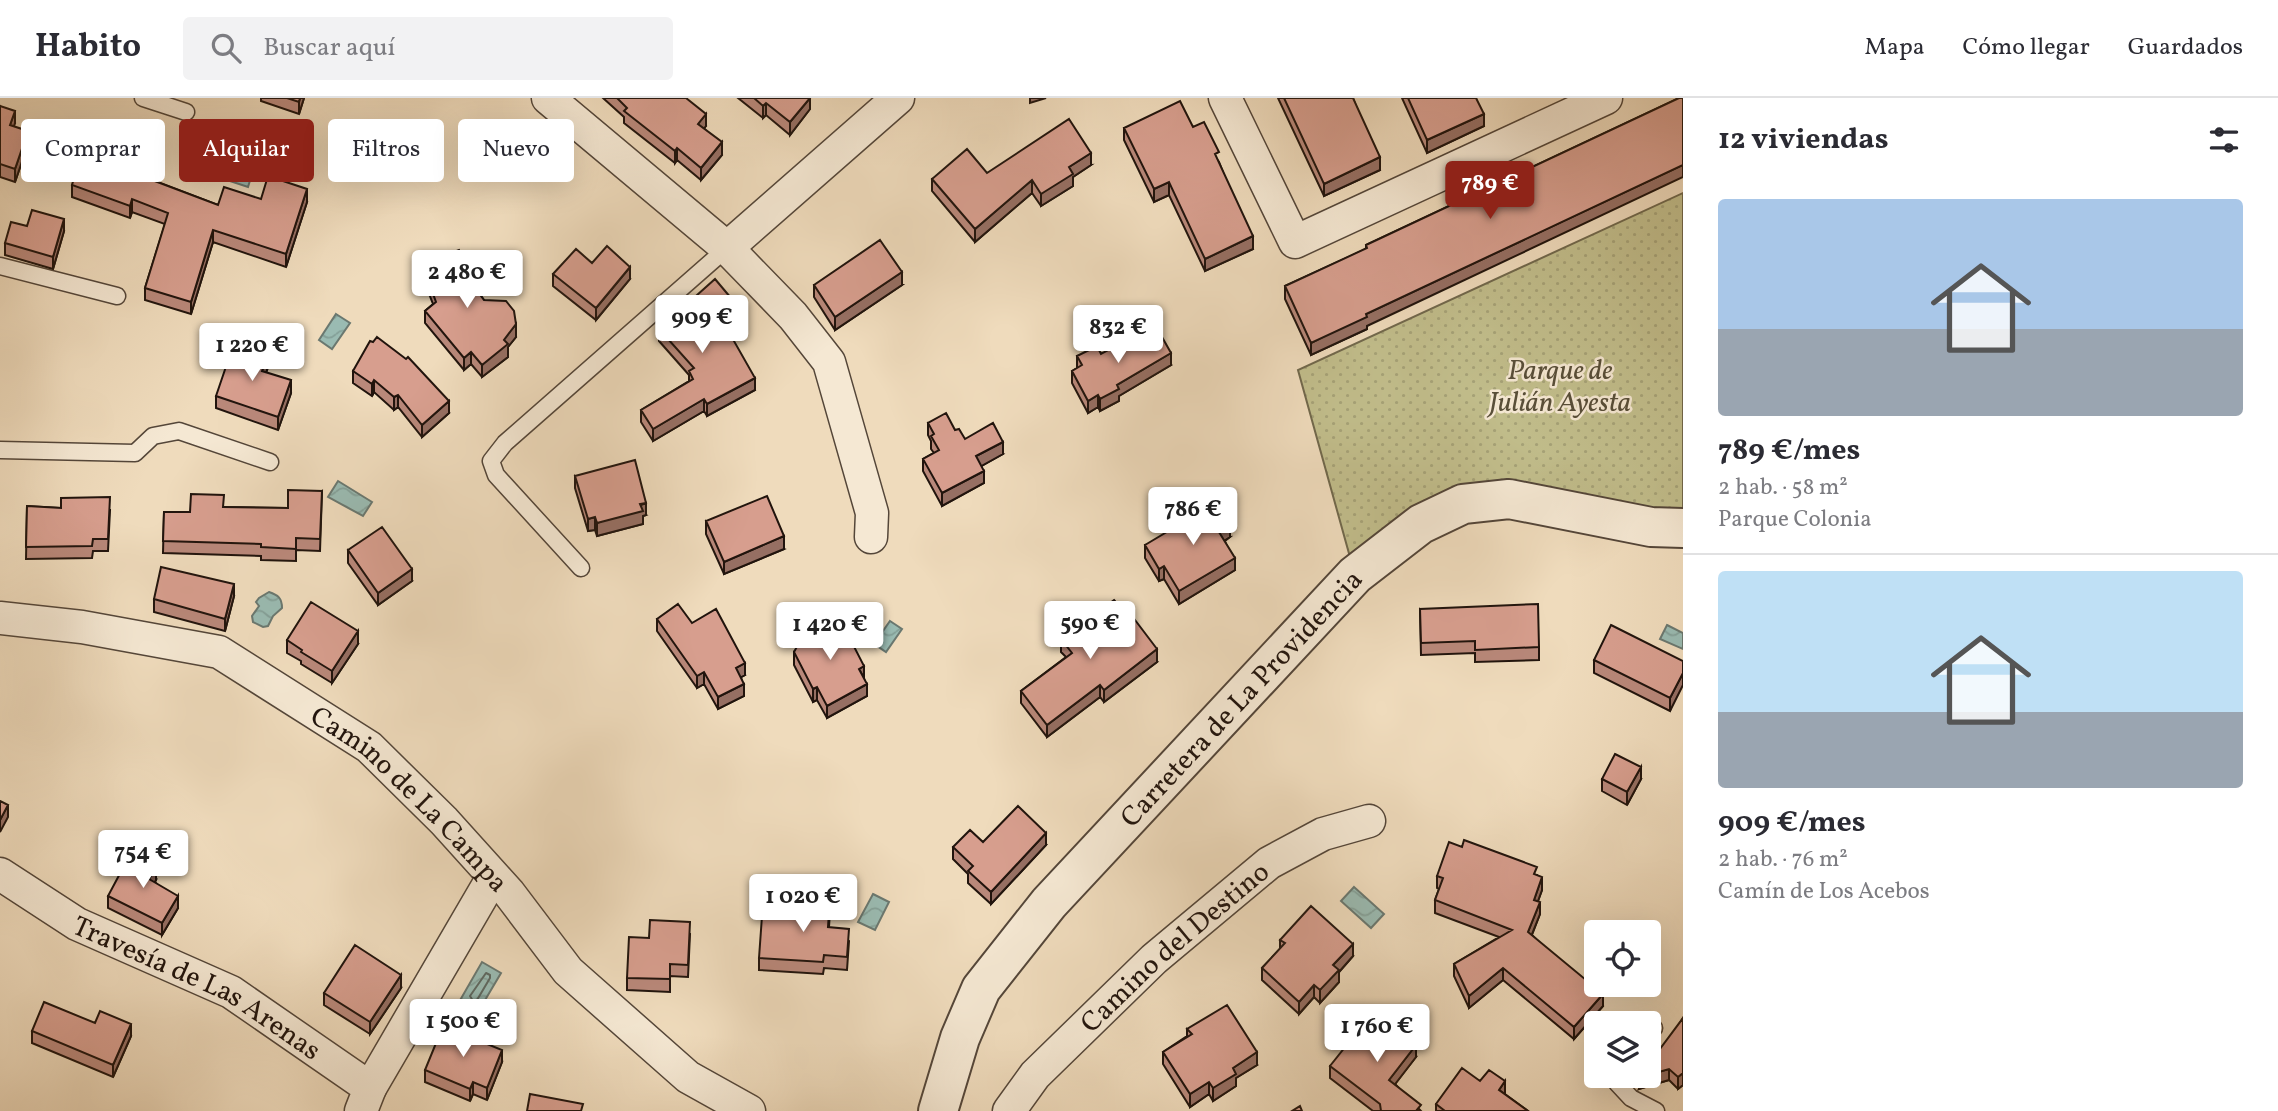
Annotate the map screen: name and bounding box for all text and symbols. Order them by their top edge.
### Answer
search box [183,17,673,80]
text: Habito [35,25,141,71]
icon: search [207,29,245,67]
text: Buscar aquí [263,30,395,66]
text: Mapa [1865,31,1925,65]
text: Cómo llegar [1963,31,2090,65]
text: Guardados [2128,31,2243,65]
chip: Comprar [21,119,165,182]
chip: Alquilar [179,119,314,182]
chip: Filtros [328,119,444,182]
chip: Nuevo [458,119,574,182]
text: 12 viviendas [1718,119,1889,161]
icon: filters [2205,121,2243,159]
pin: 789 € [1441,162,1539,221]
text: 789 € [1461,168,1519,200]
icon: home [1918,245,2044,371]
pin: 2 480 € [402,250,532,310]
text: 2 480 € [428,257,506,289]
pin: 909 € [653,296,751,355]
text: 909 € [671,302,733,334]
pin: 832 € [1069,306,1167,365]
text: 832 € [1089,312,1147,344]
pin: 1 220 € [187,324,317,383]
text: 1 220 € [215,330,289,362]
park label: Parque de Julián Ayesta [1486,352,1631,423]
text: 789 €/mes [1718,430,1860,472]
text: 2 hab. · 58 m² [1718,472,1848,504]
pin: 786 € [1144,488,1242,547]
text: 786 € [1164,494,1222,526]
text: Parque Colonia [1718,504,1872,536]
street label: Carretera de La Providencia [1112,562,1372,837]
pin: 1 420 € [765,602,895,662]
pin: 590 € [1041,602,1139,661]
text: 590 € [1060,608,1120,640]
text: 1 420 € [792,609,868,641]
icon: home [1918,617,2044,743]
street label: Camino de La Campa [302,698,516,902]
text: 909 €/mes [1718,802,1866,844]
pin: 754 € [94,830,192,890]
text: 754 € [114,837,172,869]
text: 2 hab. · 76 m² [1718,844,1848,876]
street label: Camino del Destino [1072,854,1279,1043]
pin: 1 020 € [738,874,868,934]
text: Camín de Los Acebos [1718,876,1930,908]
text: 1 020 € [765,881,841,913]
street label: Travesía de Las Arenas [66,907,328,1071]
map controls [1584,920,1661,1088]
button: locate [1584,920,1661,997]
pin: 1 500 € [398,1000,528,1059]
pin: 1 760 € [1312,1004,1442,1064]
text: 1 500 € [426,1006,500,1038]
text: 1 760 € [1341,1011,1413,1043]
button: layers [1584,1011,1661,1088]

